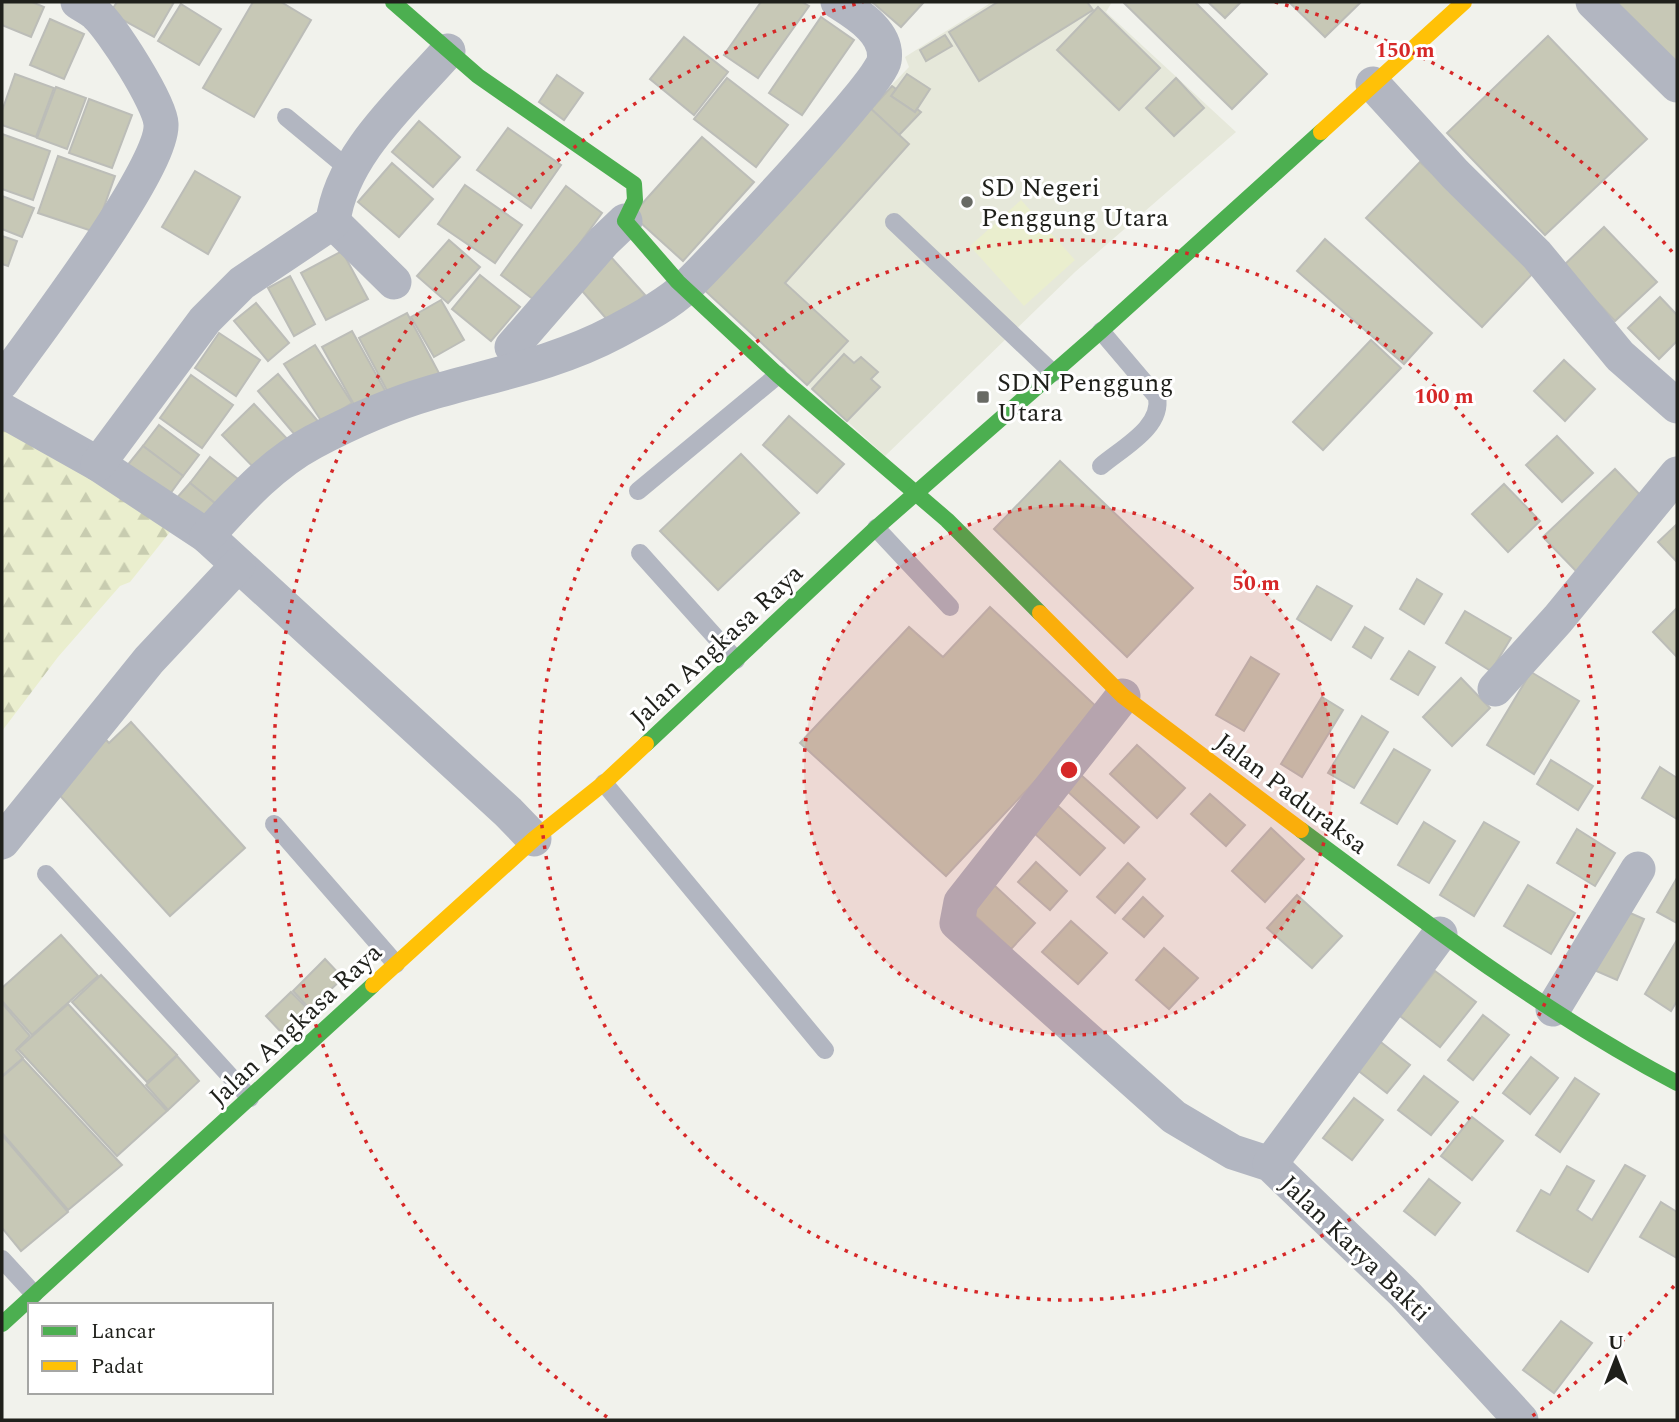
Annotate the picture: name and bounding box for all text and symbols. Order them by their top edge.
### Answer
text: 150 m [1375,35,1435,67]
place label: SD Negeri Penggung Utara [981,168,1169,238]
marker: SD Negeri Penggung Utara [959,194,975,210]
place label: SDN Penggung Utara [997,363,1174,433]
text: 100 m [1414,381,1474,413]
marker: SDN Penggung Utara [975,389,991,405]
street label: Jalan Angkasa Raya [621,554,813,737]
text: 50 m [1232,568,1280,600]
street label: Jalan Paduraksa [1206,723,1377,865]
centre of rings [1057,758,1081,782]
street label: Jalan Angkasa Raya [200,933,392,1116]
street label: Jalan Karya Bakti [1270,1166,1440,1332]
legend [28,1303,273,1394]
text: Lancar [91,1316,155,1348]
north arrow [1581,1324,1651,1394]
text: U [1608,1329,1624,1358]
text: Padat [91,1351,144,1383]

